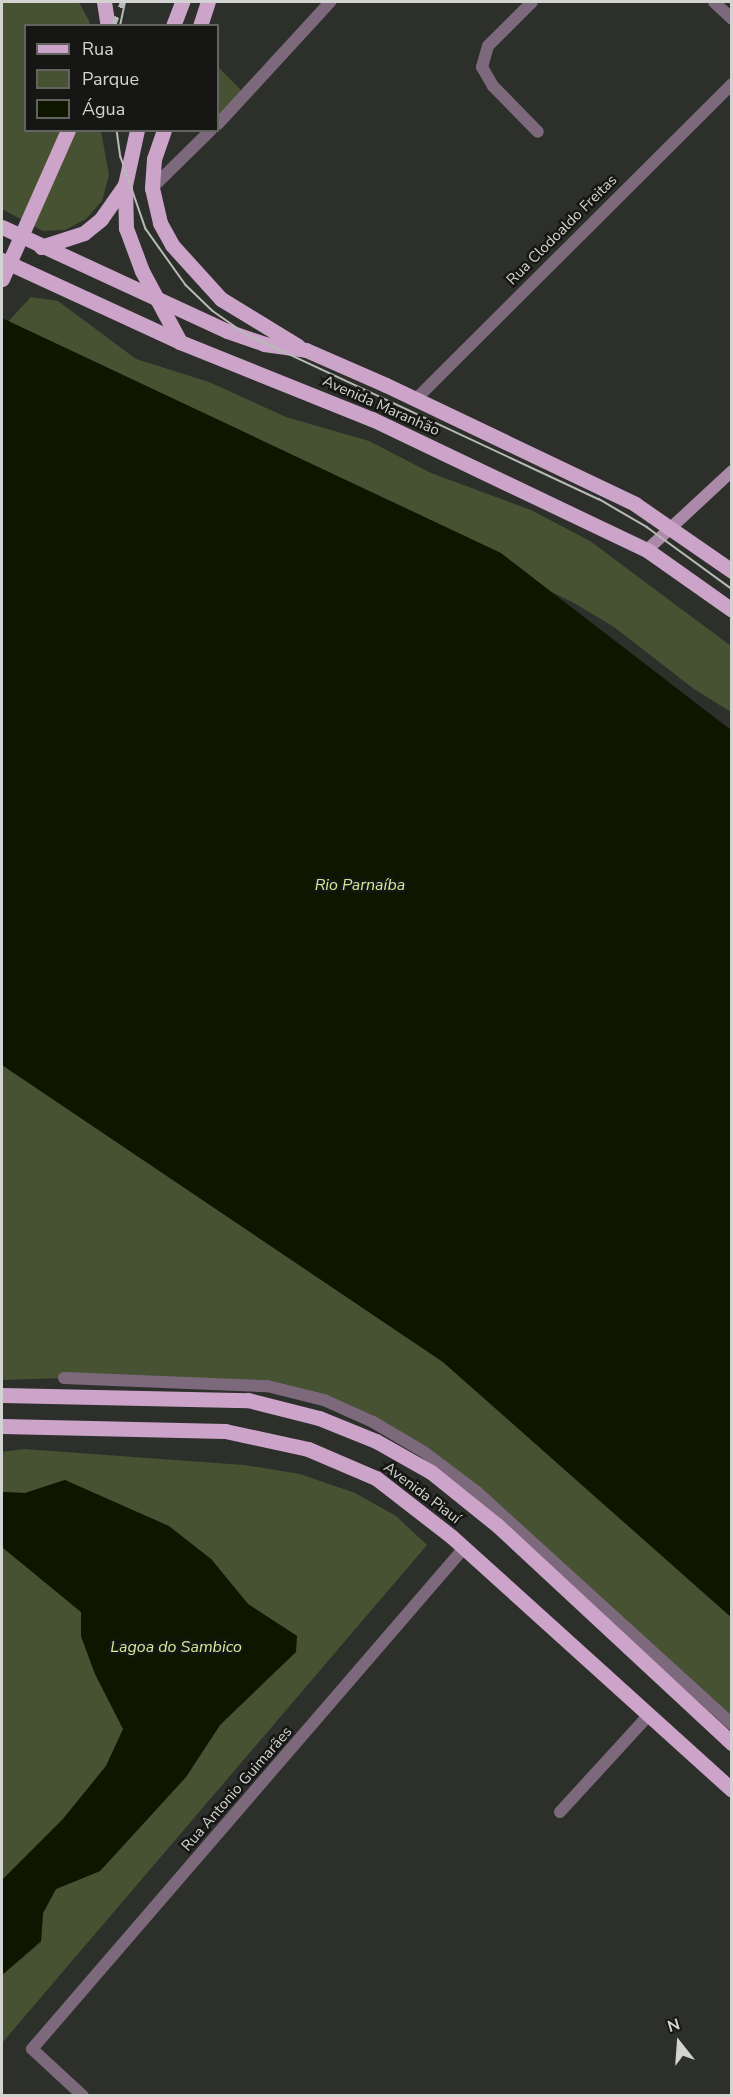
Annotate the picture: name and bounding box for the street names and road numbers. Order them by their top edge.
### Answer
street label: Rua Clodoaldo Freitas [503,171,621,289]
street label: Avenida Maranhão [320,372,442,440]
street label: Avenida Piauí [380,1458,464,1528]
street label: Rua Antonio Guimarães [178,1723,296,1855]

